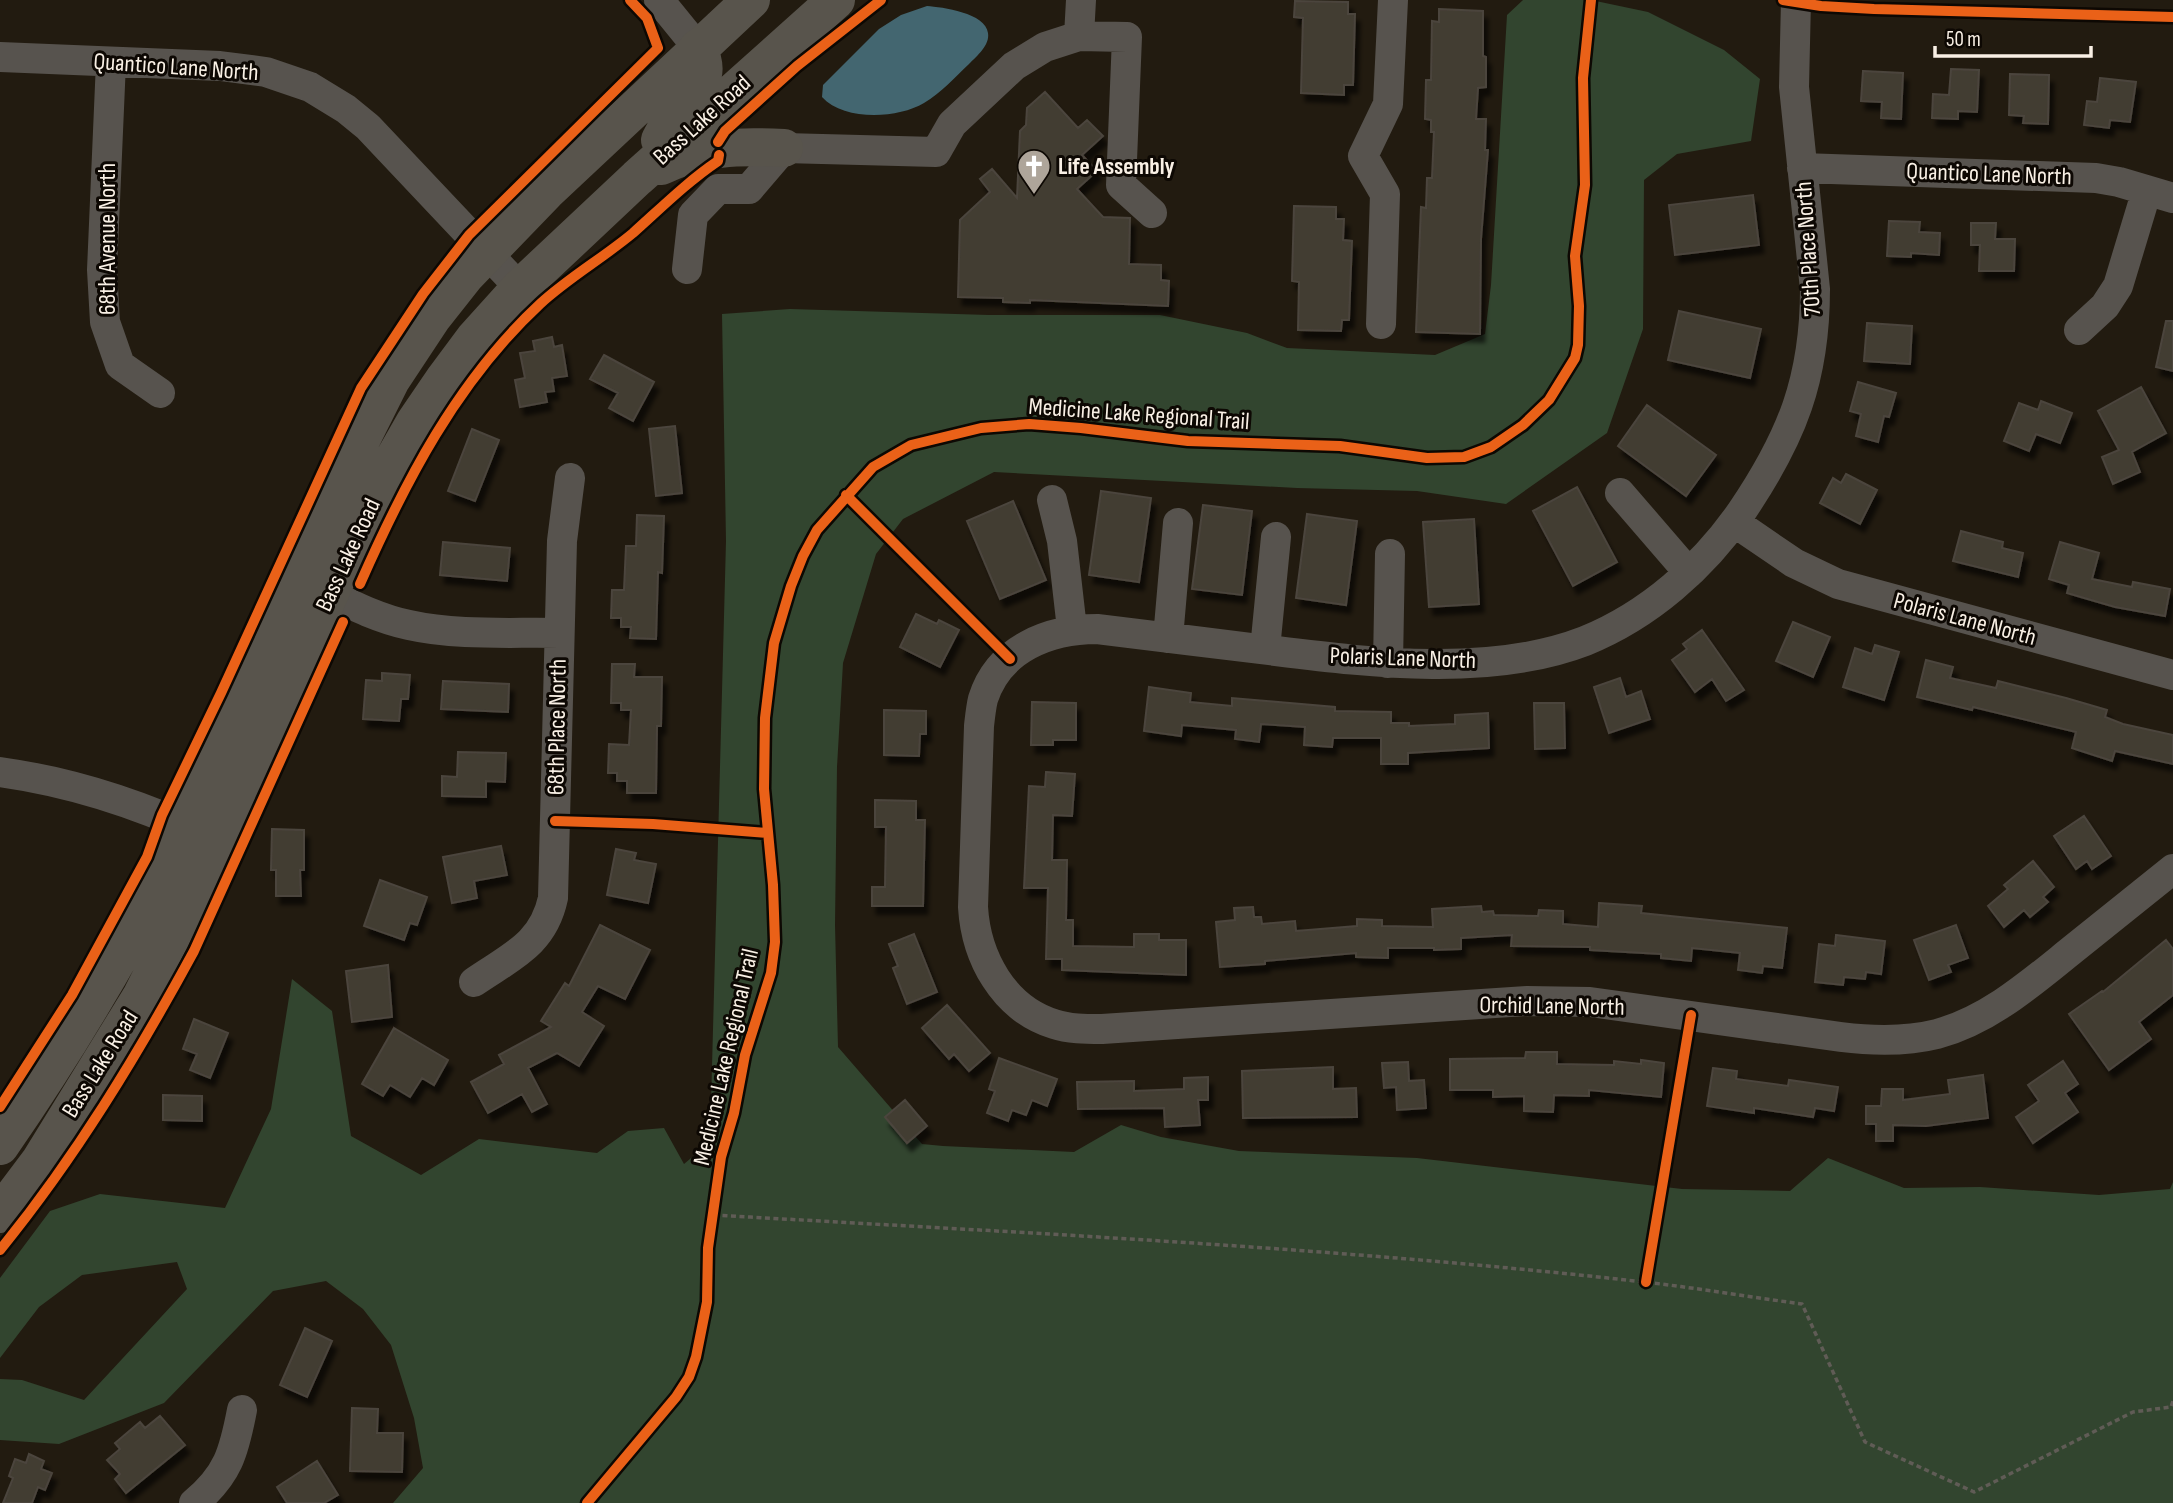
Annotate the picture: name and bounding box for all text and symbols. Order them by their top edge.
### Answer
scale bar [1935,14,2091,58]
text: 50 m [1946,27,1981,52]
street label: Quantico Lane North [92,47,260,87]
street label: Bass Lake Road [647,69,757,171]
church icon: Life Assembly [1015,147,1053,196]
place label: Life Assembly [1058,152,1175,181]
street label: Quantico Lane North [1906,157,2072,191]
street label: 68th Avenue North [93,163,122,315]
street label: 70th Place North [1789,180,1827,318]
street label: Medicine Lake Regional Trail [1028,392,1250,436]
street label: Bass Lake Road [309,494,387,616]
street label: Polaris Lane North [1891,586,2039,652]
street label: Polaris Lane North [1329,641,1477,675]
street label: 68th Place North [541,659,573,795]
street label: Medicine Lake Regional Trail [687,946,765,1168]
street label: Orchid Lane North [1479,990,1625,1022]
street label: Bass Lake Road [56,1005,144,1123]

